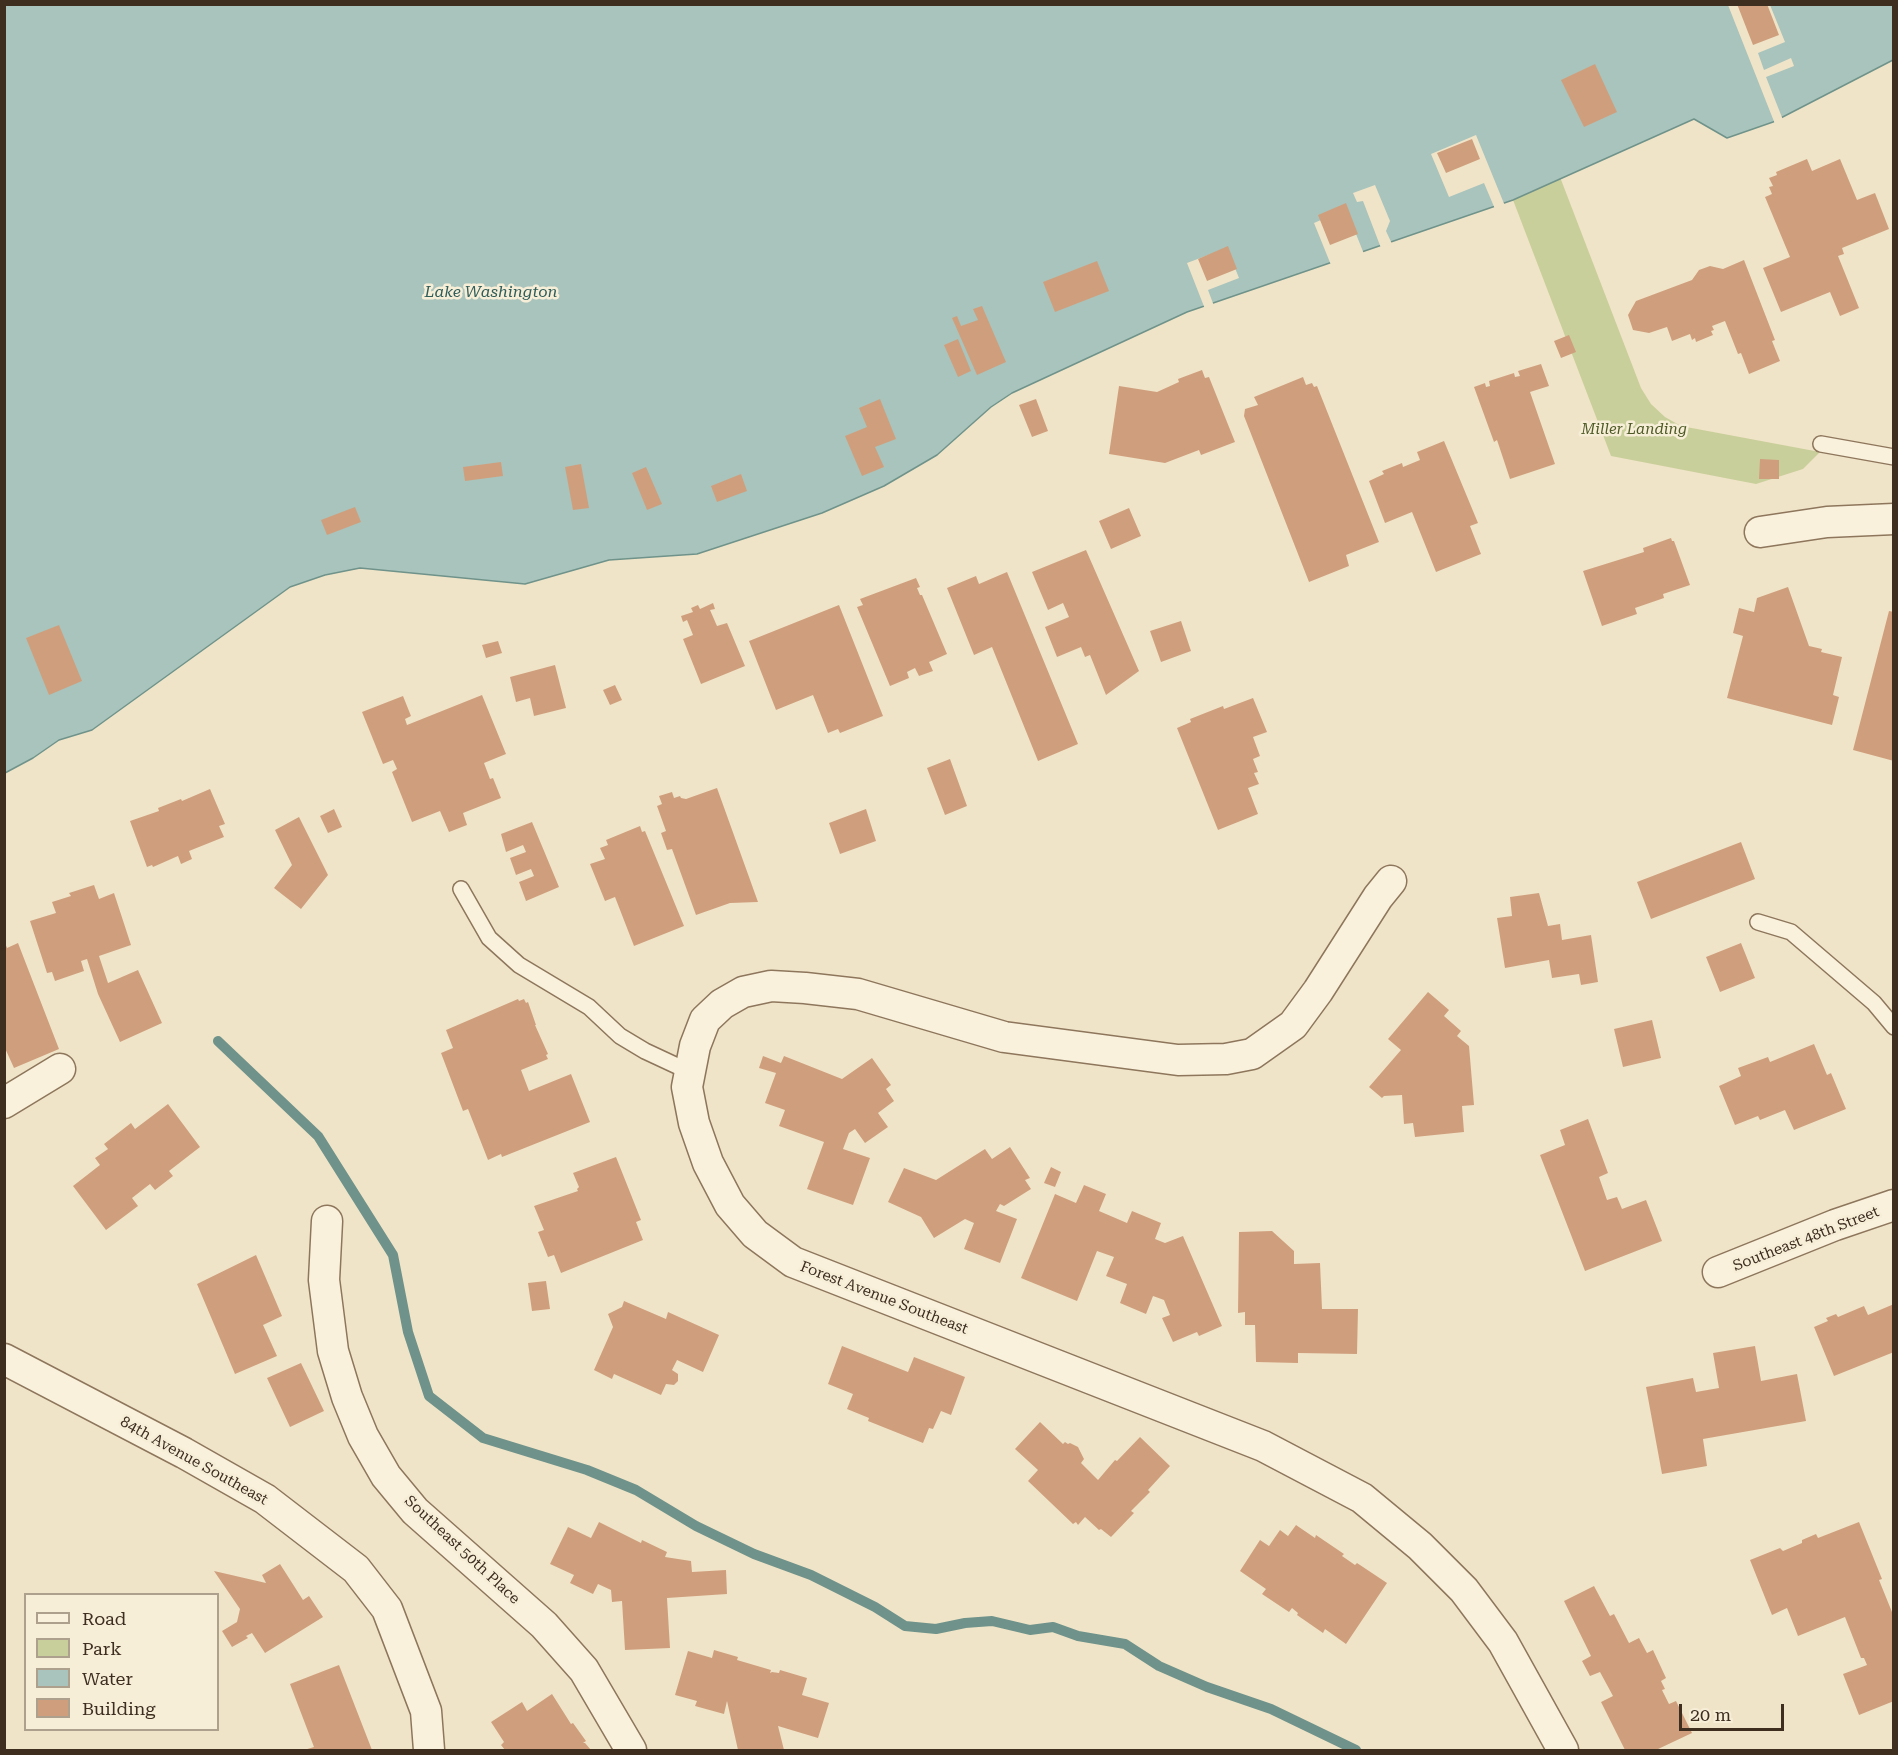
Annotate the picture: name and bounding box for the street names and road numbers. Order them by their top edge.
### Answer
street label: Southeast 48th Street [1730,1203,1882,1275]
street label: Forest Avenue Southeast [798,1258,970,1338]
street label: 84th Avenue Southeast [117,1413,271,1509]
street label: Southeast 50th Place [401,1492,523,1608]

